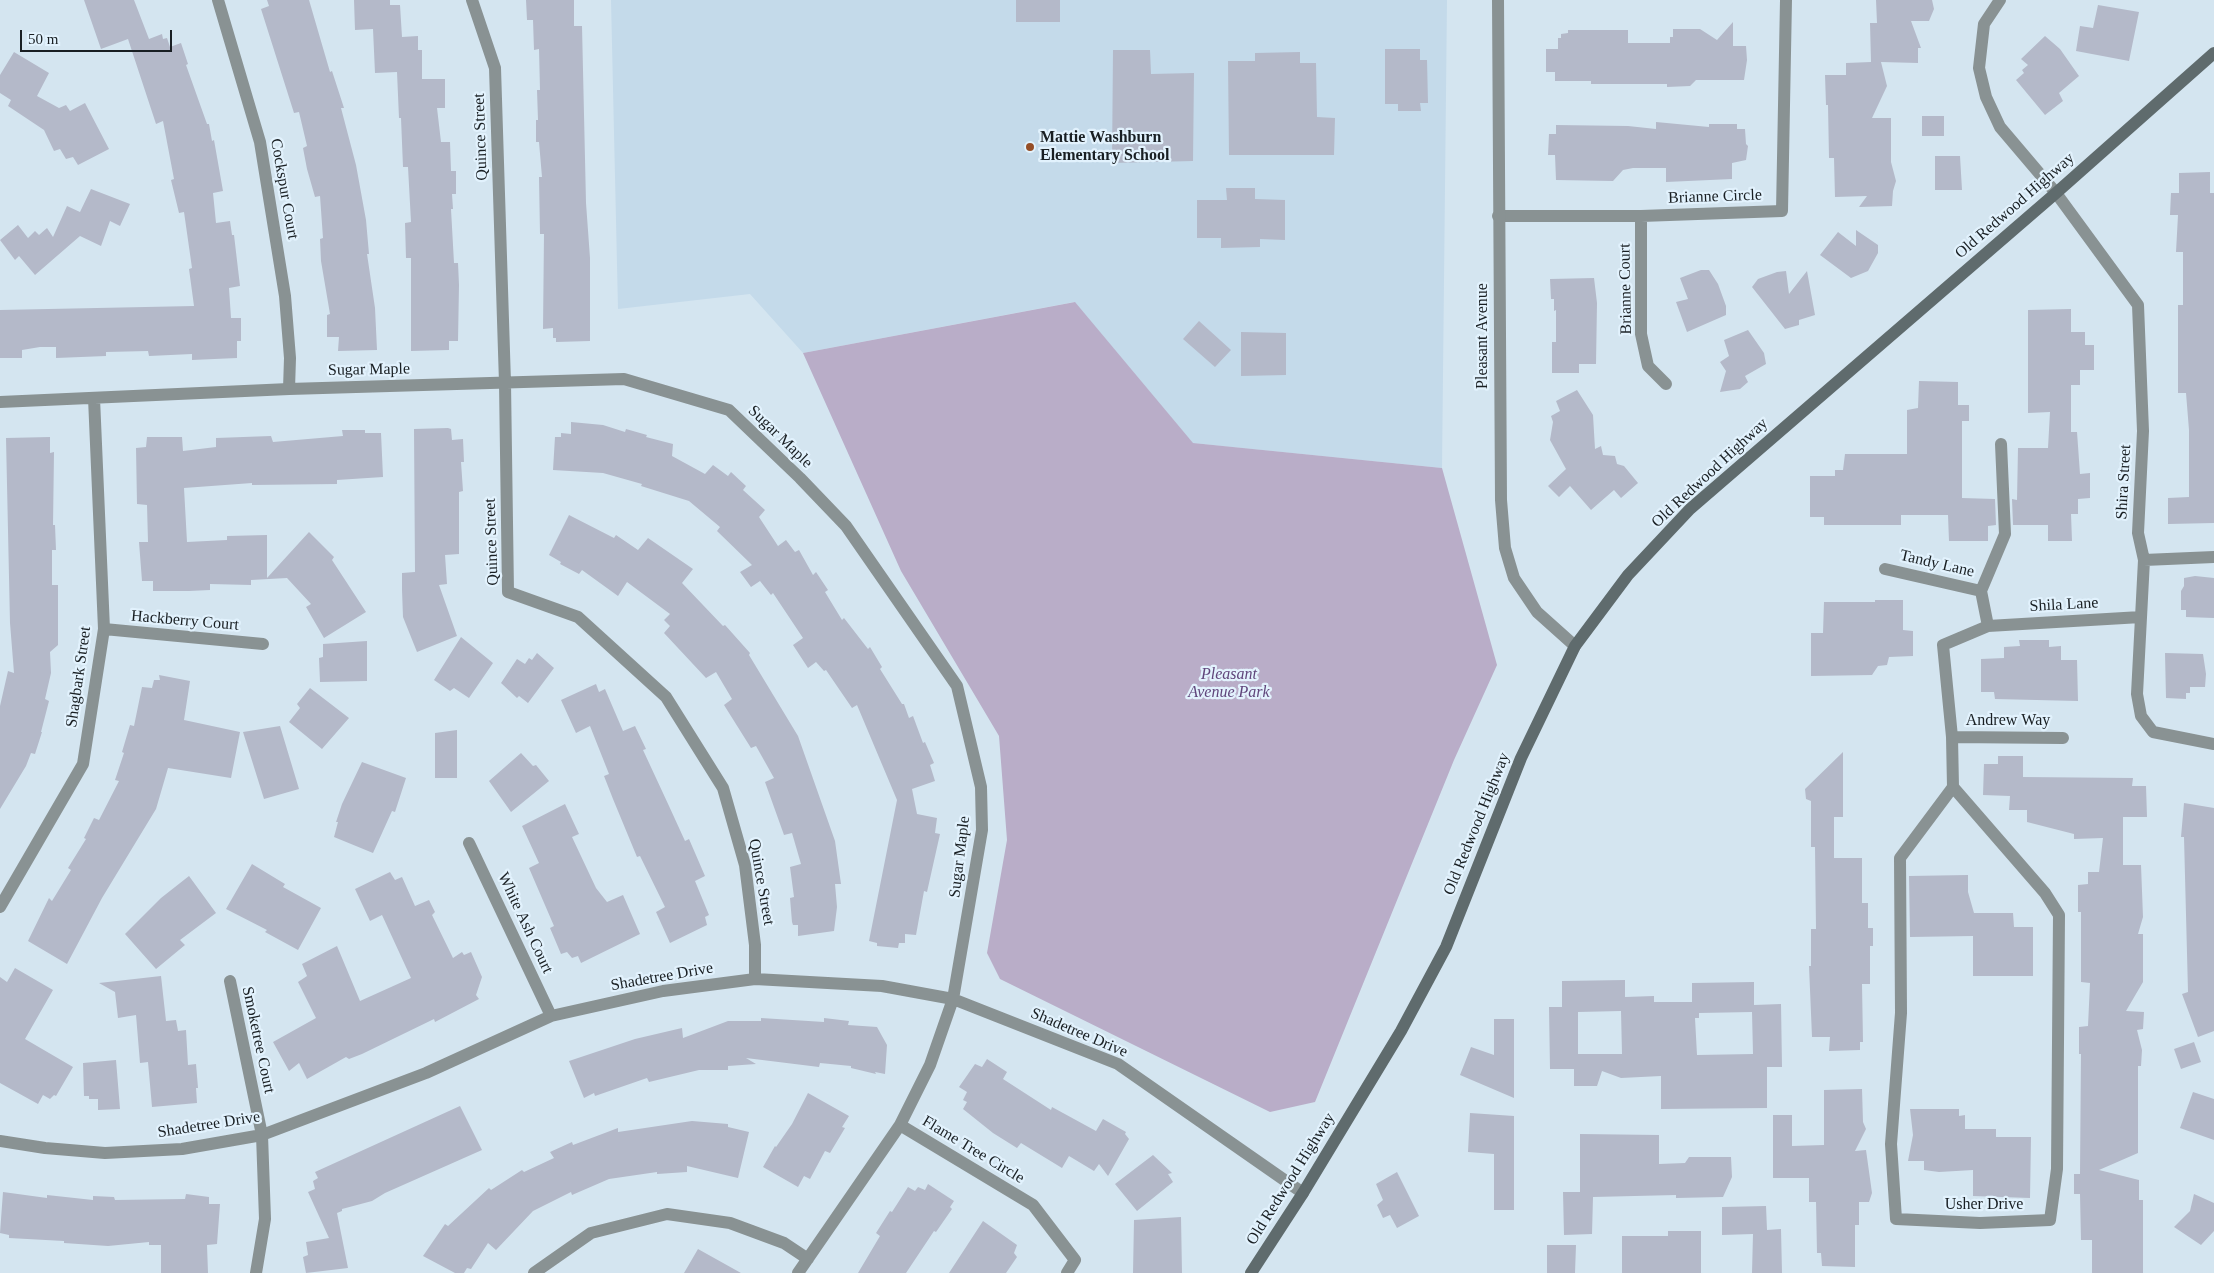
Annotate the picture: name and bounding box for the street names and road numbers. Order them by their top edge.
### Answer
street label: Quince Street [470,93,492,181]
street label: Cockspur Court [266,137,302,241]
street label: Old Redwood Highway [1951,149,2079,263]
street label: Brianne Circle [1668,186,1762,208]
street label: Brianne Court [1616,243,1636,335]
street label: Pleasant Avenue [1473,283,1493,389]
street label: Sugar Maple [328,360,410,380]
street label: Sugar Maple [744,402,816,472]
street label: Old Redwood Highway [1648,414,1772,532]
street label: Shira Street [2112,444,2136,520]
street label: Quince Street [481,498,503,586]
street label: Tandy Lane [1898,546,1976,582]
street label: Shila Lane [2029,594,2099,616]
street label: Hackberry Court [130,607,240,635]
street label: Shagbark Street [62,625,96,729]
street label: Andrew Way [1966,711,2050,731]
street label: Old Redwood Highway [1440,750,1514,898]
street label: Sugar Maple [945,815,975,899]
street label: Quince Street [744,837,778,927]
street label: White Ash Court [493,869,557,977]
street label: Shadetree Drive [609,959,715,995]
street label: Smoketree Court [237,985,279,1095]
street label: Shadetree Drive [1028,1004,1130,1062]
street label: Shadetree Drive [156,1107,262,1143]
street label: Old Redwood Highway [1243,1109,1339,1249]
street label: Flame Tree Circle [918,1112,1028,1188]
street label: Usher Drive [1945,1195,2023,1215]

